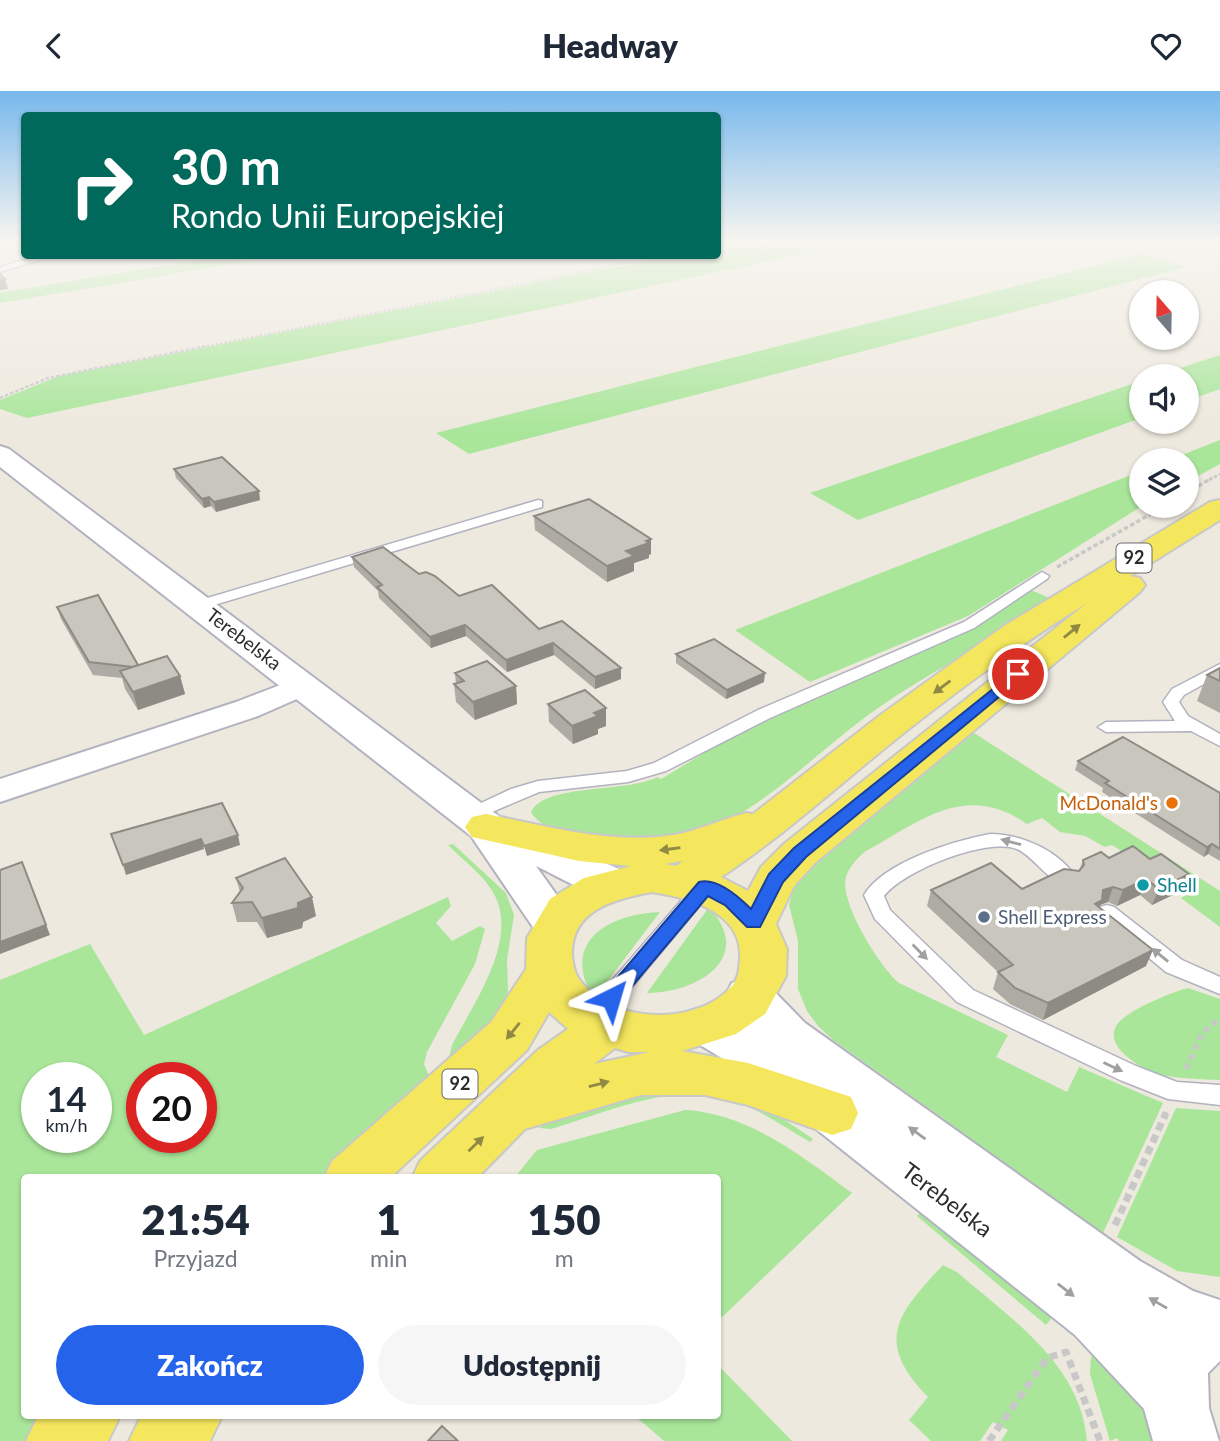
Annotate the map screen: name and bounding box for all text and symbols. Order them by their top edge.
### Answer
text: Headway [542,26,678,65]
icon: back [35,27,73,65]
icon: heart [1147,27,1185,65]
text: 30 m [171,137,281,195]
icon: right [56,140,147,231]
text: Rondo Unii Europejskiej [171,196,504,235]
north arrow [1129,280,1199,350]
map controls [1129,280,1199,518]
button: sound [1129,364,1199,434]
button: layers [1129,448,1199,518]
road number: 92 [1116,543,1152,572]
street label: Terebelska [202,603,286,674]
one-way arrow [1064,624,1081,639]
pin [988,644,1048,704]
icon: arrive [999,655,1037,693]
one-way arrow [934,679,952,694]
place label: McDonald's [1059,791,1158,814]
marker: McDonald's [1164,795,1180,811]
one-way arrow [1000,836,1022,847]
one-way arrow [659,844,681,855]
place label: Shell [1157,873,1197,896]
marker: Shell [1135,877,1151,893]
place label: Shell Express [998,905,1107,928]
marker: Shell Express [976,909,992,925]
one-way arrow [911,943,928,959]
one-way arrow [1152,948,1169,963]
position arrow [574,961,648,1035]
one-way arrow [505,1022,520,1040]
one-way arrow [1103,1061,1123,1072]
speed limit sign: 20 [126,1062,217,1153]
road number: 92 [442,1069,477,1099]
text: 14 [46,1077,87,1119]
one-way arrow [589,1078,610,1088]
text: km/h [45,1114,88,1136]
one-way arrow [908,1126,926,1140]
one-way arrow [467,1136,484,1153]
street label: Terebelska [897,1156,999,1242]
text: 21:54 [141,1194,250,1244]
text: 1 [377,1194,401,1244]
text: 150 [528,1194,601,1244]
text: Przyjazd [153,1244,238,1272]
text: min [370,1244,407,1272]
text: m [555,1244,574,1272]
one-way arrow [1056,1283,1074,1298]
one-way arrow [1148,1297,1167,1310]
button: Zakończ [56,1325,364,1405]
button: Udostępnij [378,1325,686,1405]

